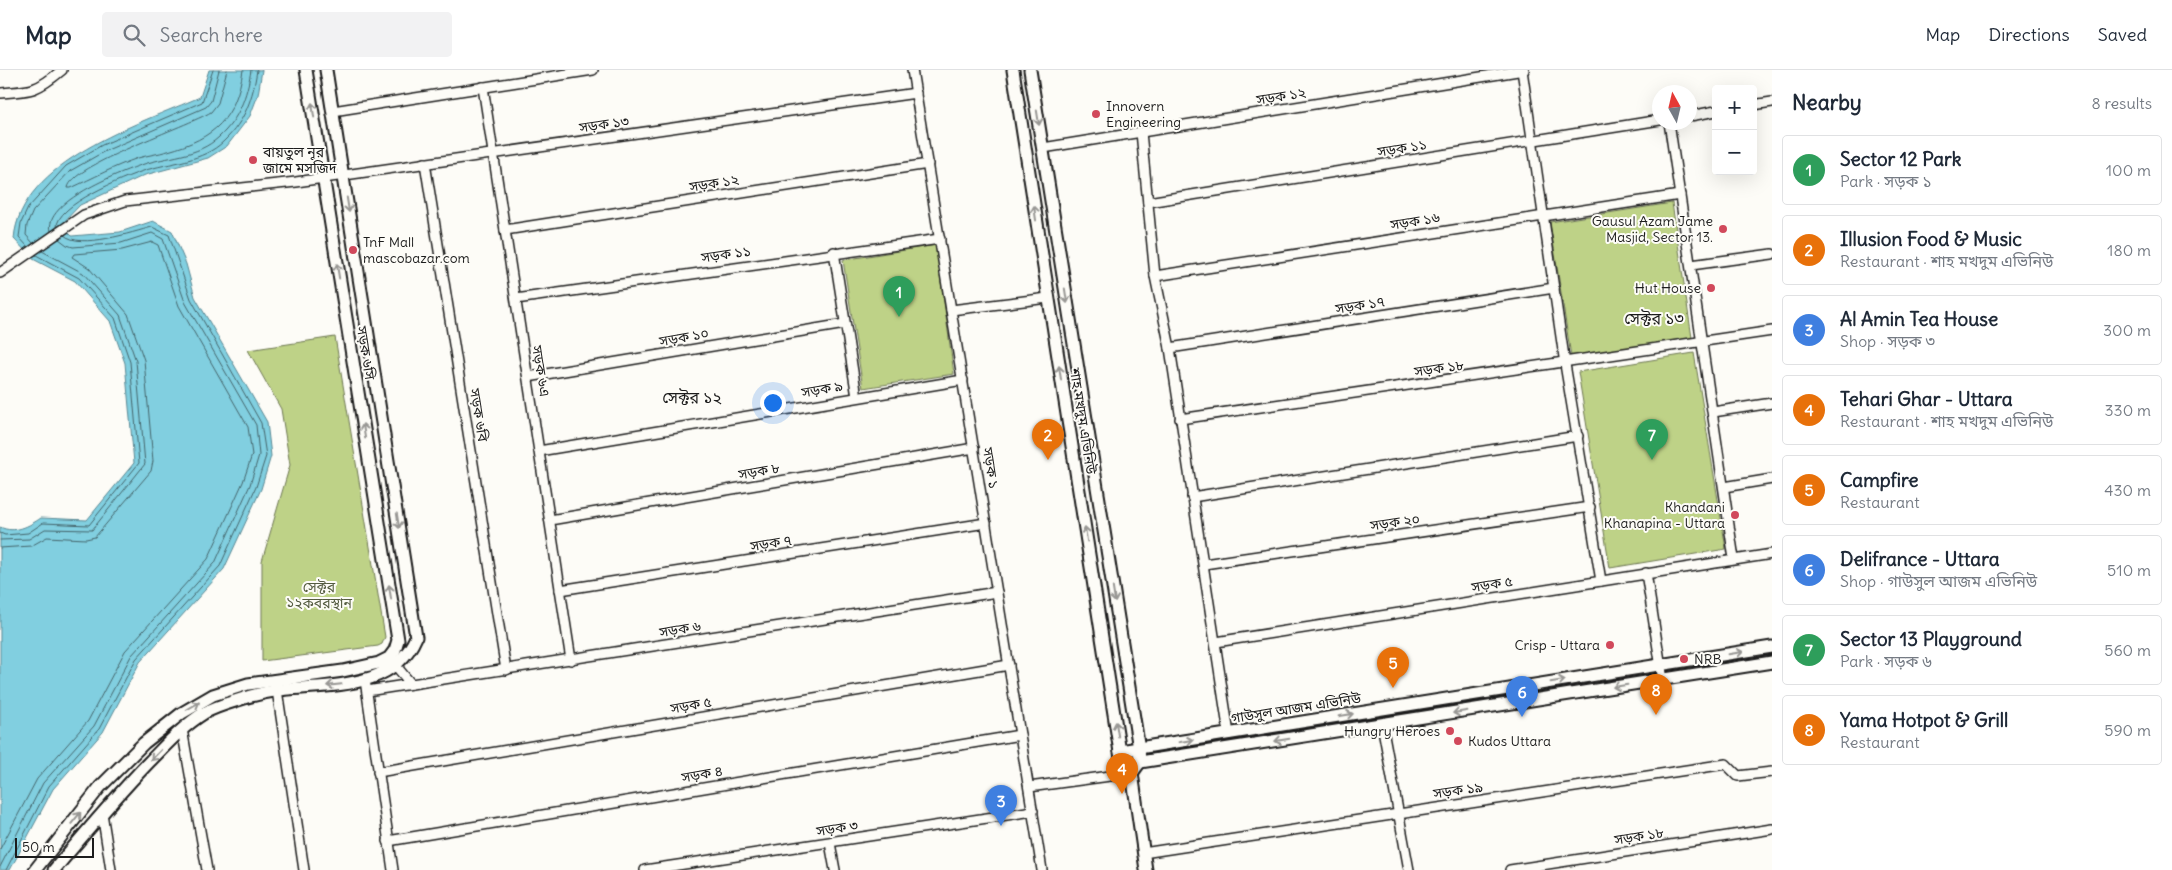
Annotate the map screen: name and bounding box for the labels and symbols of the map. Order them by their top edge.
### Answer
street label: সড়ক ১২ [1254,83,1308,109]
north arrow [1652,85,1697,130]
place label: Innovern Engineering [1106,97,1181,131]
one-way arrow [307,103,317,119]
marker: Innovern Engineering [1090,108,1102,120]
one-way arrow [1033,110,1043,126]
street label: সড়ক ১৩ [577,112,630,137]
street label: সড়ক ১১ [1375,135,1428,161]
place label: বায়তুল নূর জামে মসজিদ [262,143,337,177]
marker: বায়তুল নূর জামে মসজিদ [247,154,259,166]
street label: সড়ক ১২ [687,170,741,196]
one-way arrow [343,196,353,212]
one-way arrow [1030,205,1040,221]
street label: সড়ক ১৬ [1388,208,1441,234]
place label: Gausul Azam Jame Masjid, Sector 13. [1592,212,1713,246]
marker: Gausul Azam Jame Masjid, Sector 13. [1717,223,1729,235]
place label: TnF Mall mascobazar.com [363,233,470,267]
street label: সড়ক ১১ [699,242,752,267]
marker: TnF Mall mascobazar.com [347,244,359,256]
one-way arrow [333,263,343,279]
pin: 1 [883,276,915,317]
place label: Hut House [1635,279,1701,297]
marker: Hut House [1705,282,1717,294]
one-way arrow [1061,288,1071,304]
street label: সড়ক ১৭ [1333,292,1386,318]
district label: সেক্টর ১৩ [1624,308,1684,328]
street label: সড়ক ৬সি [353,324,379,381]
street label: সড়ক ১০ [657,324,710,350]
street label: সড়ক ৬এ [528,343,554,398]
street label: সড়ক ১৮ [1412,356,1465,381]
one-way arrow [1054,366,1064,382]
street label: শাহ মখদুম এভিনিউ [1066,366,1100,476]
street label: সড়ক ৯ [799,377,844,402]
street label: সড়ক ৬বি [466,386,492,444]
district label: সেক্টর ১২ [662,387,722,407]
your location [760,390,786,416]
pin: 2 [1032,419,1064,460]
pin: 7 [1636,419,1668,460]
one-way arrow [359,424,369,440]
street label: সড়ক ১ [979,445,1003,490]
street label: সড়ক ৮ [736,459,781,484]
place label: Khandani Khanapina - Uttara [1604,498,1725,532]
marker: Khandani Khanapina - Uttara [1729,509,1741,521]
street label: সড়ক ২০ [1368,510,1421,535]
one-way arrow [393,512,403,528]
one-way arrow [1081,526,1091,542]
street label: সড়ক ৭ [748,531,793,555]
street label: সড়ক ৫ [1469,572,1514,596]
park label: সেক্টর ১২কবরস্থান [286,578,353,612]
one-way arrow [384,584,394,600]
one-way arrow [1110,586,1120,602]
street label: সড়ক ৬ [657,617,702,641]
place label: Crisp - Uttara [1514,636,1600,654]
marker: Crisp - Uttara [1604,639,1616,651]
pin: 5 [1377,647,1409,688]
one-way arrow [1728,647,1744,657]
place label: NRB [1694,650,1722,668]
marker: NRB [1678,653,1690,665]
pin: 8 [1640,674,1672,715]
pin: 6 [1506,676,1538,717]
one-way arrow [1550,676,1566,686]
one-way arrow [326,680,342,690]
one-way arrow [1613,682,1629,692]
street label: গাউসুল আজম এভিনিউ [1230,689,1363,727]
street label: সড়ক ৫ [668,693,713,718]
one-way arrow [186,701,200,711]
one-way arrow [1452,707,1468,717]
one-way arrow [1338,710,1354,720]
one-way arrow [1111,721,1121,737]
place label: Hungry Heroes [1344,722,1440,740]
marker: Hungry Heroes [1444,725,1456,737]
place label: Kudos Uttara [1468,732,1551,750]
one-way arrow [1274,735,1290,745]
marker: Kudos Uttara [1452,735,1464,747]
one-way arrow [1177,736,1193,746]
one-way arrow [150,748,162,761]
pin: 4 [1106,753,1138,794]
street label: সড়ক ৪ [679,762,724,787]
street label: সড়ক ১৯ [1431,778,1484,803]
pin: 3 [985,785,1017,826]
one-way arrow [71,812,82,825]
street label: সড়ক ৩ [814,816,859,840]
street label: সড়ক ১৮ [1612,823,1665,849]
scale bar [15,835,94,858]

